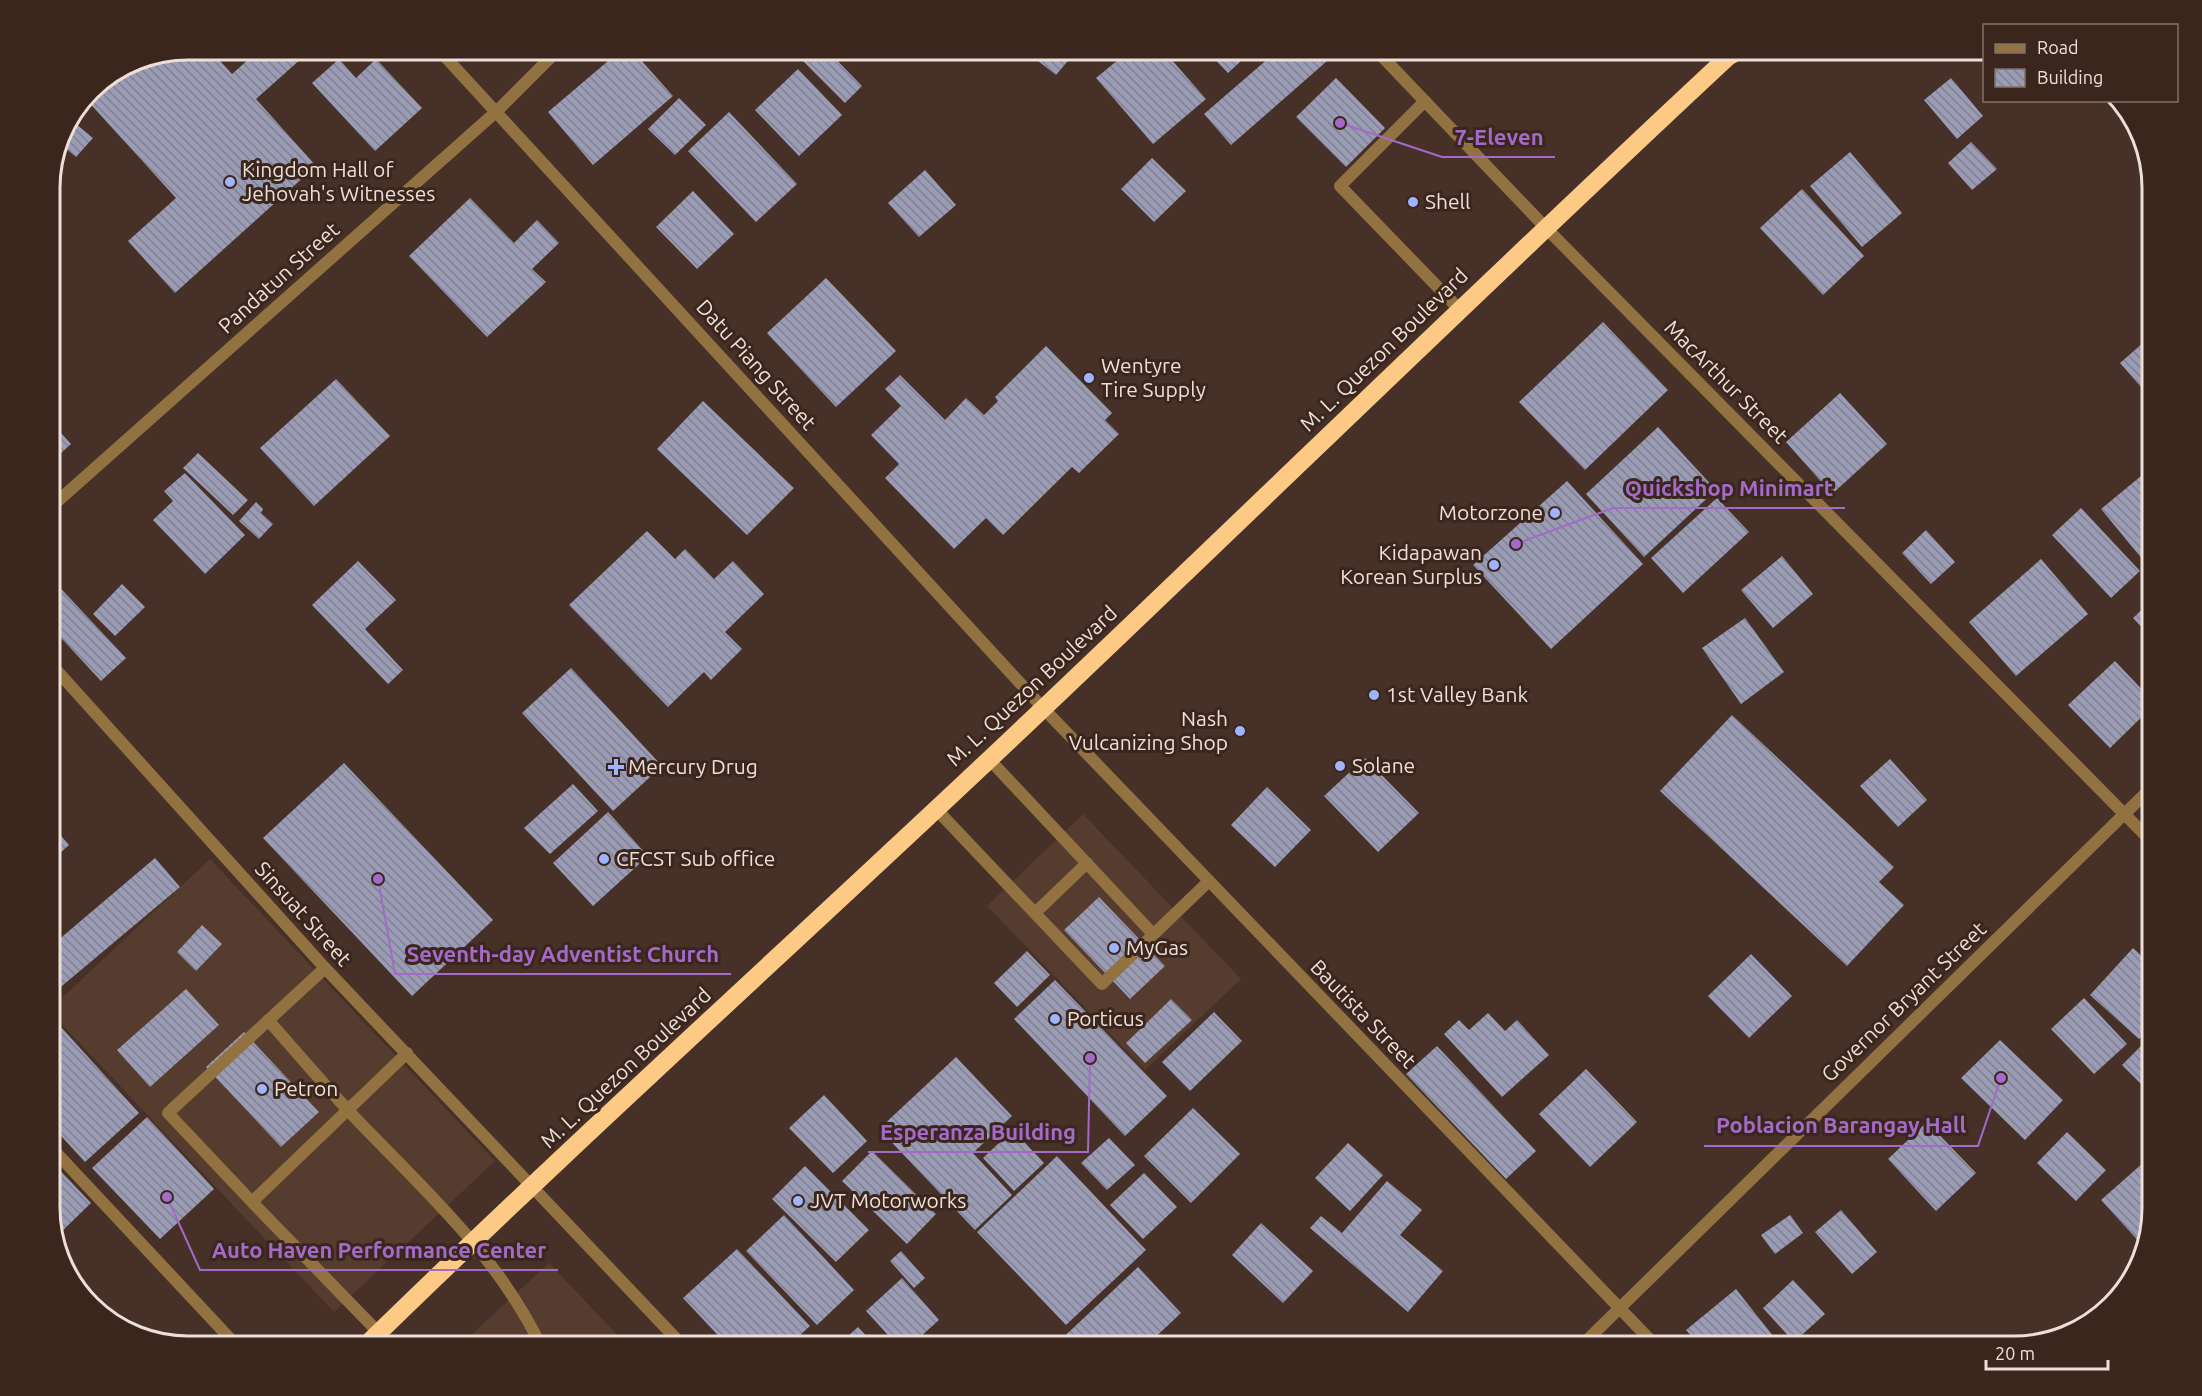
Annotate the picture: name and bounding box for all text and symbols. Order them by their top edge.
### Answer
legend [1983,24,2178,102]
text: Road [2037,37,2079,57]
text: Building [2037,67,2103,87]
callout: 7-Eleven [1442,117,1555,157]
text: 7-Eleven [1454,124,1544,149]
place label: Kingdom Hall of Jehovah's Witnesses [242,157,435,205]
marker: Kingdom Hall of Jehovah's Witnesses [223,175,237,189]
place label: Shell [1425,189,1471,213]
marker: Shell [1406,195,1420,209]
street label: Pandatun Street [213,217,344,338]
street label: M. L. Quezon Boulevard [1294,263,1472,436]
street label: Datu Piang Street [692,294,821,434]
street label: MacArthur Street [1660,315,1793,448]
place label: Wentyre Tire Supply [1101,353,1206,401]
marker: Wentyre Tire Supply [1082,371,1096,385]
callout: Quickshop Minimart [1613,468,1845,508]
text: Quickshop Minimart [1625,475,1833,500]
place label: Motorzone [1439,500,1543,524]
marker: Motorzone [1548,506,1562,520]
place label: Kidapawan Korean Surplus [1340,540,1482,588]
marker: Kidapawan Korean Surplus [1487,558,1501,572]
street label: M. L. Quezon Boulevard [941,600,1121,770]
place label: 1st Valley Bank [1386,682,1528,706]
marker: 1st Valley Bank [1367,688,1381,702]
place label: Nash Vulcanizing Shop [1069,706,1228,754]
marker: Nash Vulcanizing Shop [1233,724,1247,738]
place label: Solane [1352,753,1415,777]
place label: Mercury Drug [628,754,758,778]
marker: Solane [1333,759,1347,773]
marker: Mercury Drug [609,760,623,774]
place label: CFCST Sub office [616,846,775,870]
marker: CFCST Sub office [597,852,611,866]
street label: Sinsuat Street [251,856,357,970]
street label: Governor Bryant Street [1816,916,1991,1086]
callout: Seventh-day Adventist Church [395,934,731,974]
place label: MyGas [1126,935,1188,959]
text: Seventh-day Adventist Church [407,941,719,966]
marker: MyGas [1107,941,1121,955]
street label: Bautista Street [1306,954,1421,1072]
street label: M. L. Quezon Boulevard [535,982,715,1152]
place label: Porticus [1067,1006,1144,1030]
marker: Porticus [1048,1012,1062,1026]
place label: Petron [274,1076,338,1100]
marker: Petron [255,1082,269,1096]
callout: Poblacion Barangay Hall [1704,1106,1978,1146]
callout: Esperanza Building [868,1112,1088,1152]
text: Poblacion Barangay Hall [1716,1112,1966,1137]
text: Esperanza Building [880,1119,1076,1144]
place label: JVT Motorworks [810,1188,966,1212]
marker: JVT Motorworks [791,1194,805,1208]
callout: Auto Haven Performance Center [200,1230,558,1270]
text: Auto Haven Performance Center [212,1237,546,1262]
scale bar [1986,1333,2108,1371]
text: 20 m [1995,1343,2035,1363]

